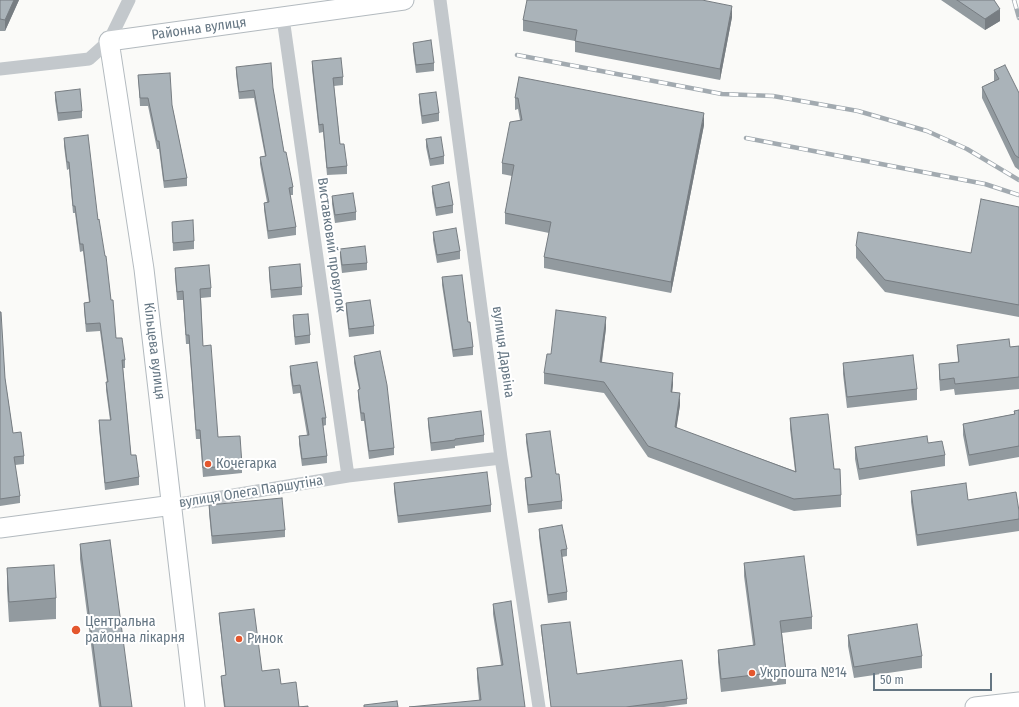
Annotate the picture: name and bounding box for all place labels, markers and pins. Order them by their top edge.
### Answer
place label: Кочегарка [216,456,277,472]
marker: Кочегарка [203,459,213,469]
place label: Центральна районна лікарня [85,614,185,646]
marker: Центральна районна лікарня [70,624,82,636]
place label: Ринок [247,631,283,647]
marker: Ринок [234,634,244,644]
place label: Укрпошта №14 [760,665,847,681]
marker: Укрпошта №14 [747,668,757,678]

